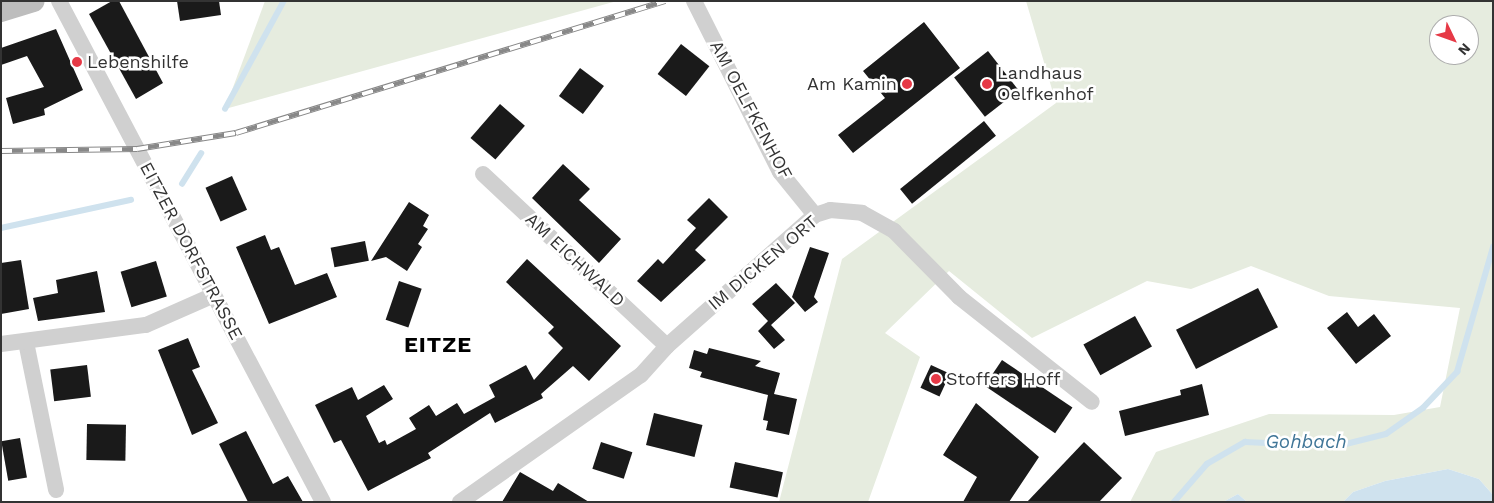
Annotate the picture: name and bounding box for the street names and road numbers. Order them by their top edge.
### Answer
street label: AM OELFKENHOF [705,37,797,183]
street label: EITZER DORFSTRASSE [135,158,247,344]
street label: AM EICHWALD [521,208,629,312]
street label: IM DICKEN ORT [704,211,822,315]

